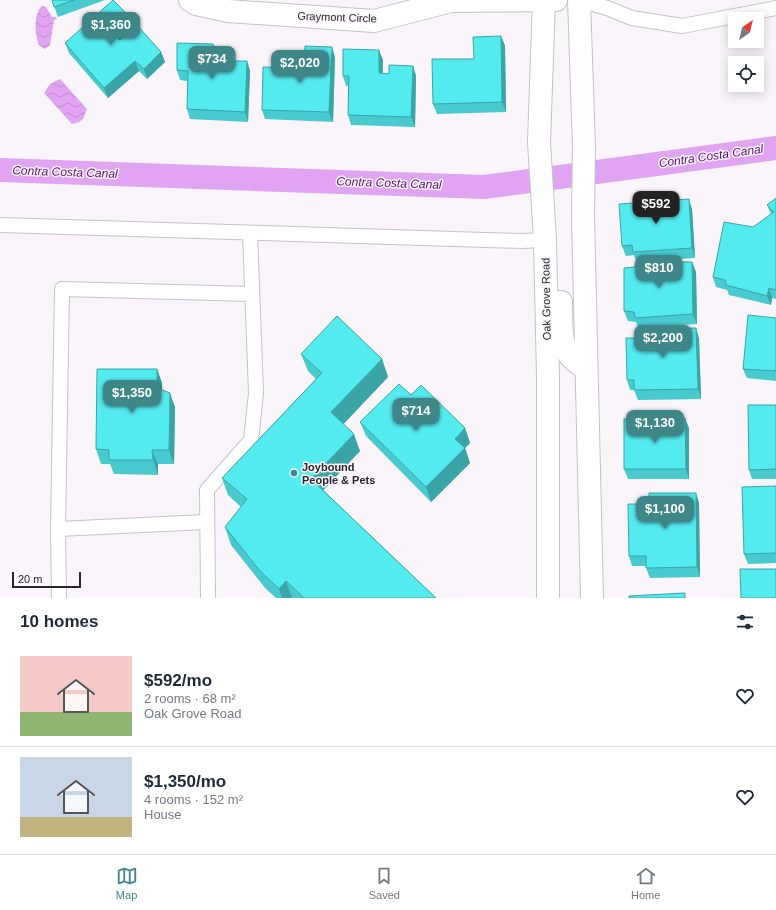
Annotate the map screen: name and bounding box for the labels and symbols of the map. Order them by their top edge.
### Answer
street label: Graymont Circle [297,10,377,24]
pin: $1,360 [78,12,144,46]
north arrow [728,12,764,48]
pin: $734 [188,46,236,80]
pin: $2,020 [267,50,333,84]
water label: Contra Costa Canal [658,142,764,170]
water label: Contra Costa Canal [12,163,118,181]
water label: Contra Costa Canal [336,174,442,192]
pin: $592 [632,191,680,225]
pin: $810 [635,255,683,289]
street label: Oak Grove Road [539,258,553,340]
pin: $2,200 [630,325,696,359]
pin: $1,350 [99,380,165,414]
pin: $714 [392,398,440,432]
pin: $1,130 [622,410,688,444]
place label: Joybound People & Pets [302,461,375,486]
marker: Joybound People & Pets [289,468,299,478]
pin: $1,100 [632,496,698,530]
scale bar [12,570,81,589]

